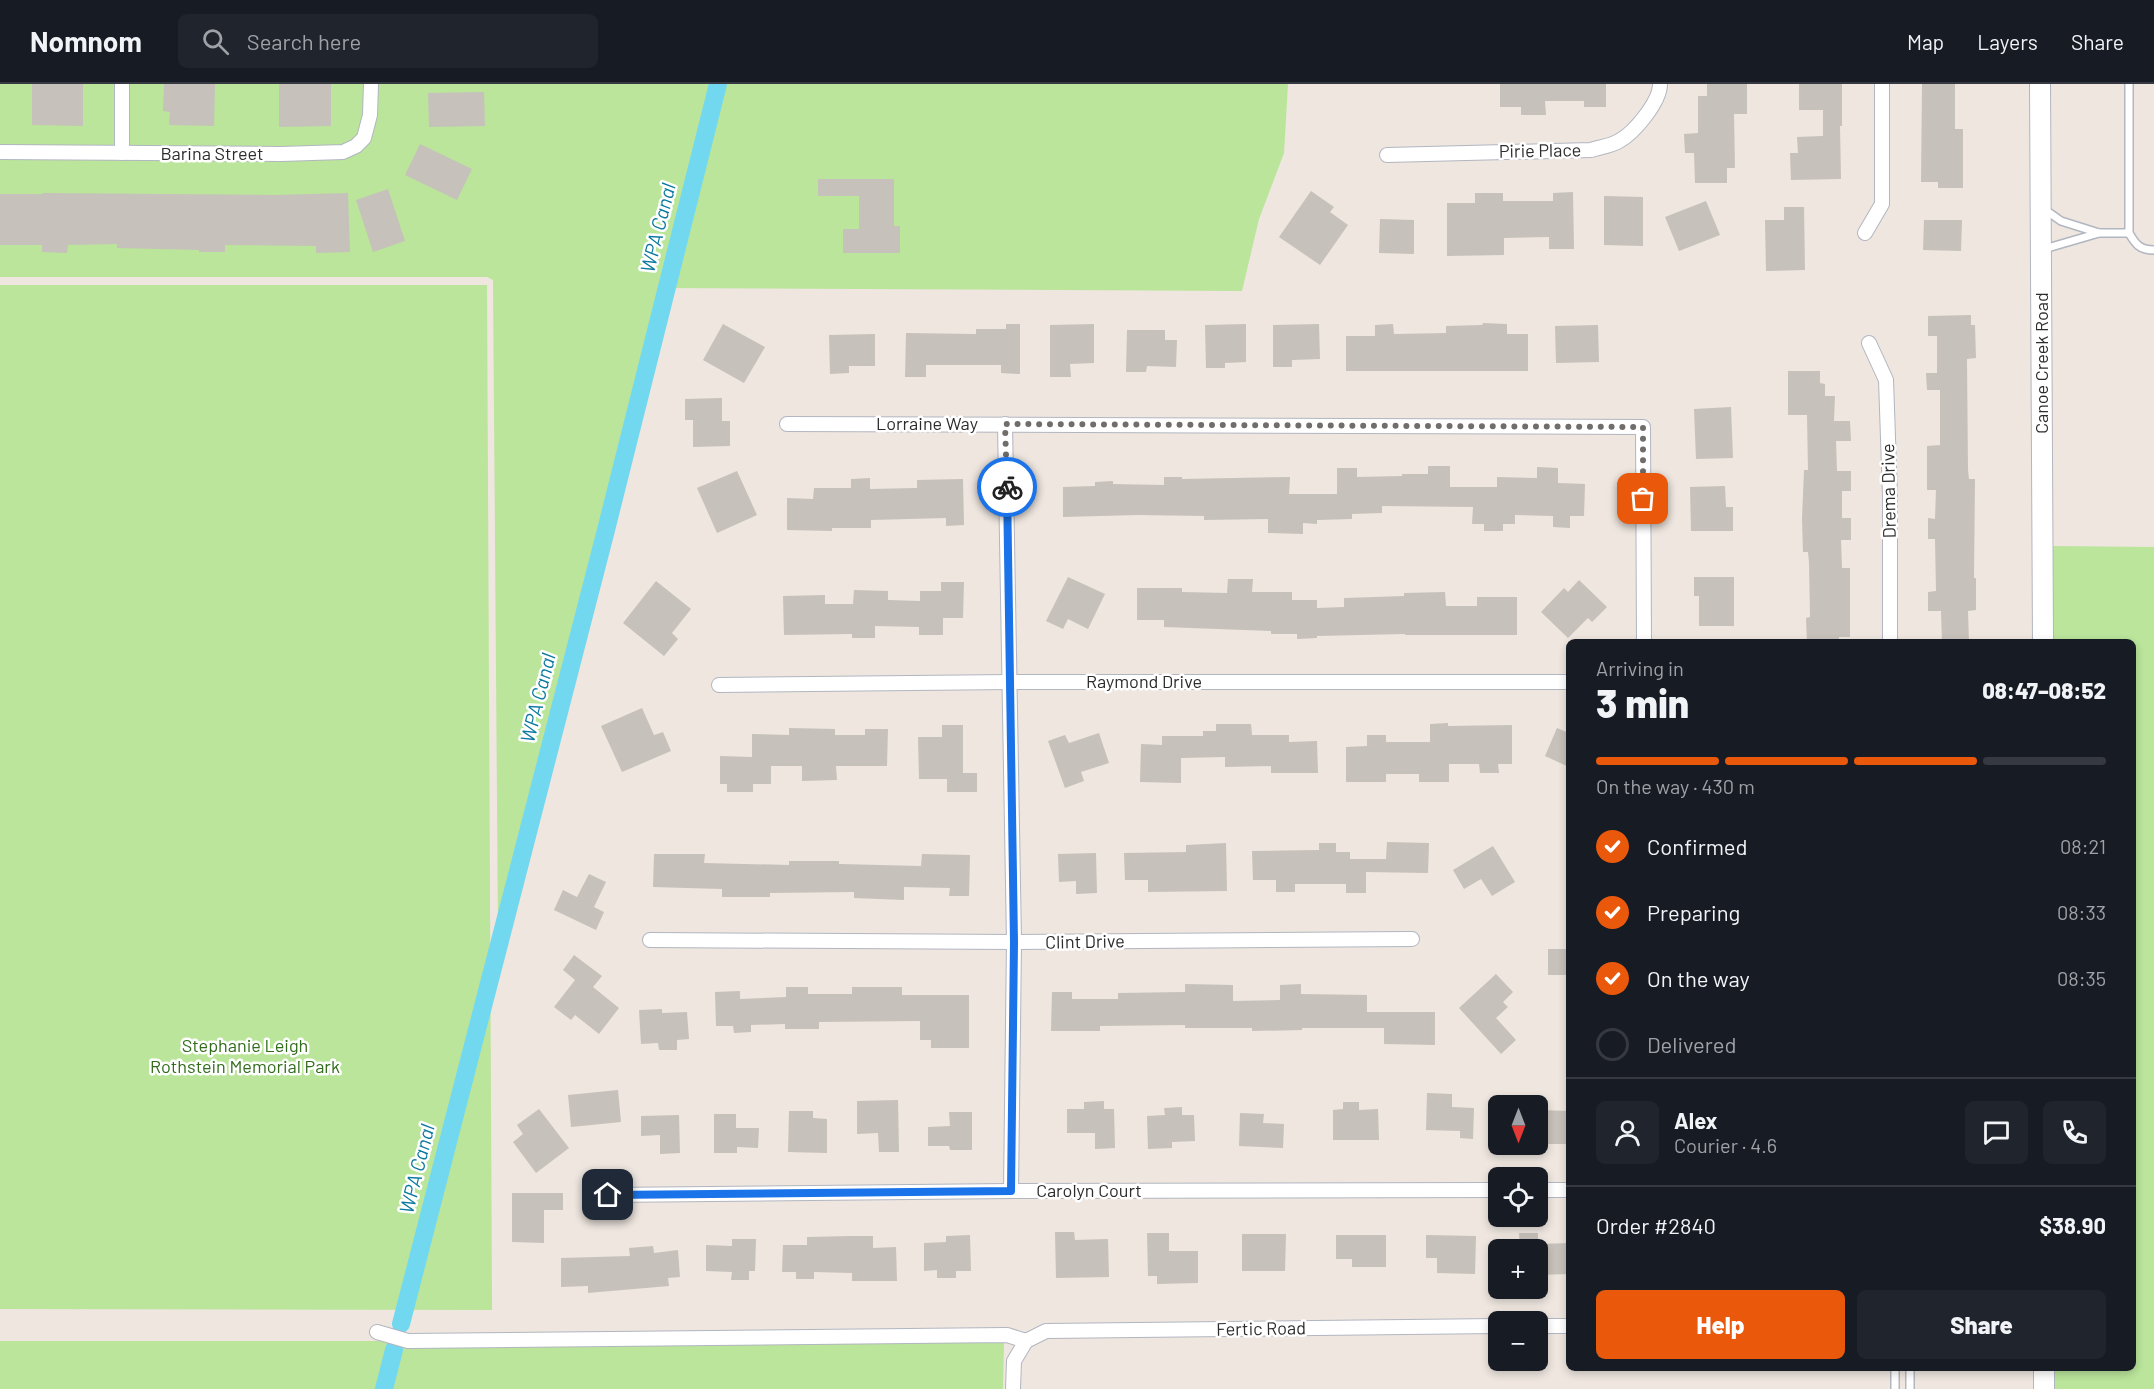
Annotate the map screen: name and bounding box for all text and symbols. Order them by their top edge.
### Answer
search box [178,14,598,68]
text: Nomnom [30,24,142,58]
icon: search [199,25,232,58]
text: Search here [247,28,361,54]
text: Map [1907,29,1944,54]
text: Layers [1977,29,2038,54]
text: Share [2071,29,2124,54]
street label: Pirie Place [1499,138,1581,162]
street label: Barina Street [160,142,264,164]
water label: WPA Canal [634,180,680,275]
street label: Canoe Creek Road [2030,292,2052,434]
street label: Lorraine Way [876,412,978,434]
street label: Drema Drive [1876,443,1900,539]
courier [977,457,1037,517]
icon: bike [991,471,1024,504]
pin [1617,473,1668,524]
icon: bag [1626,482,1659,515]
water label: WPA Canal [514,650,560,745]
text: Arriving in [1596,656,1684,680]
street label: Raymond Drive [1086,670,1202,692]
text: 08:47–08:52 [1982,677,2106,703]
text: 3 min [1596,679,1689,726]
text: On the way · 430 m [1596,774,1755,798]
icon: check [1596,830,1629,863]
text: Confirmed [1647,833,1747,859]
text: 08:21 [2060,834,2106,858]
icon: check [1596,896,1629,929]
text: Preparing [1647,899,1740,925]
text: 08:33 [2057,900,2106,924]
street label: Clint Drive [1045,929,1125,953]
icon: check [1596,962,1629,995]
text: On the way [1647,965,1750,991]
text: 08:35 [2057,966,2106,990]
text: Delivered [1647,1031,1736,1057]
park label: Stephanie Leigh Rothstein Memorial Park [150,1034,340,1077]
north arrow [1488,1095,1548,1155]
map controls [1488,1095,1548,1371]
button: person [1596,1101,1659,1164]
button: chat [1965,1101,2028,1164]
button: phone [2043,1101,2106,1164]
text: Alex [1674,1107,1717,1133]
water label: WPA Canal [393,1121,439,1216]
text: Courier · 4.6 [1674,1133,1777,1157]
button: locate [1488,1167,1548,1227]
pin [582,1169,633,1220]
icon: home [591,1178,624,1211]
street label: Carolyn Court [1036,1179,1142,1201]
text: Order #2840 [1596,1212,1716,1238]
text: $38.90 [2039,1212,2106,1238]
button: + [1488,1239,1548,1299]
button: Help [1596,1290,1845,1359]
button: Share [1857,1290,2106,1359]
button: − [1488,1311,1548,1371]
street label: Fertic Road [1216,1316,1306,1340]

